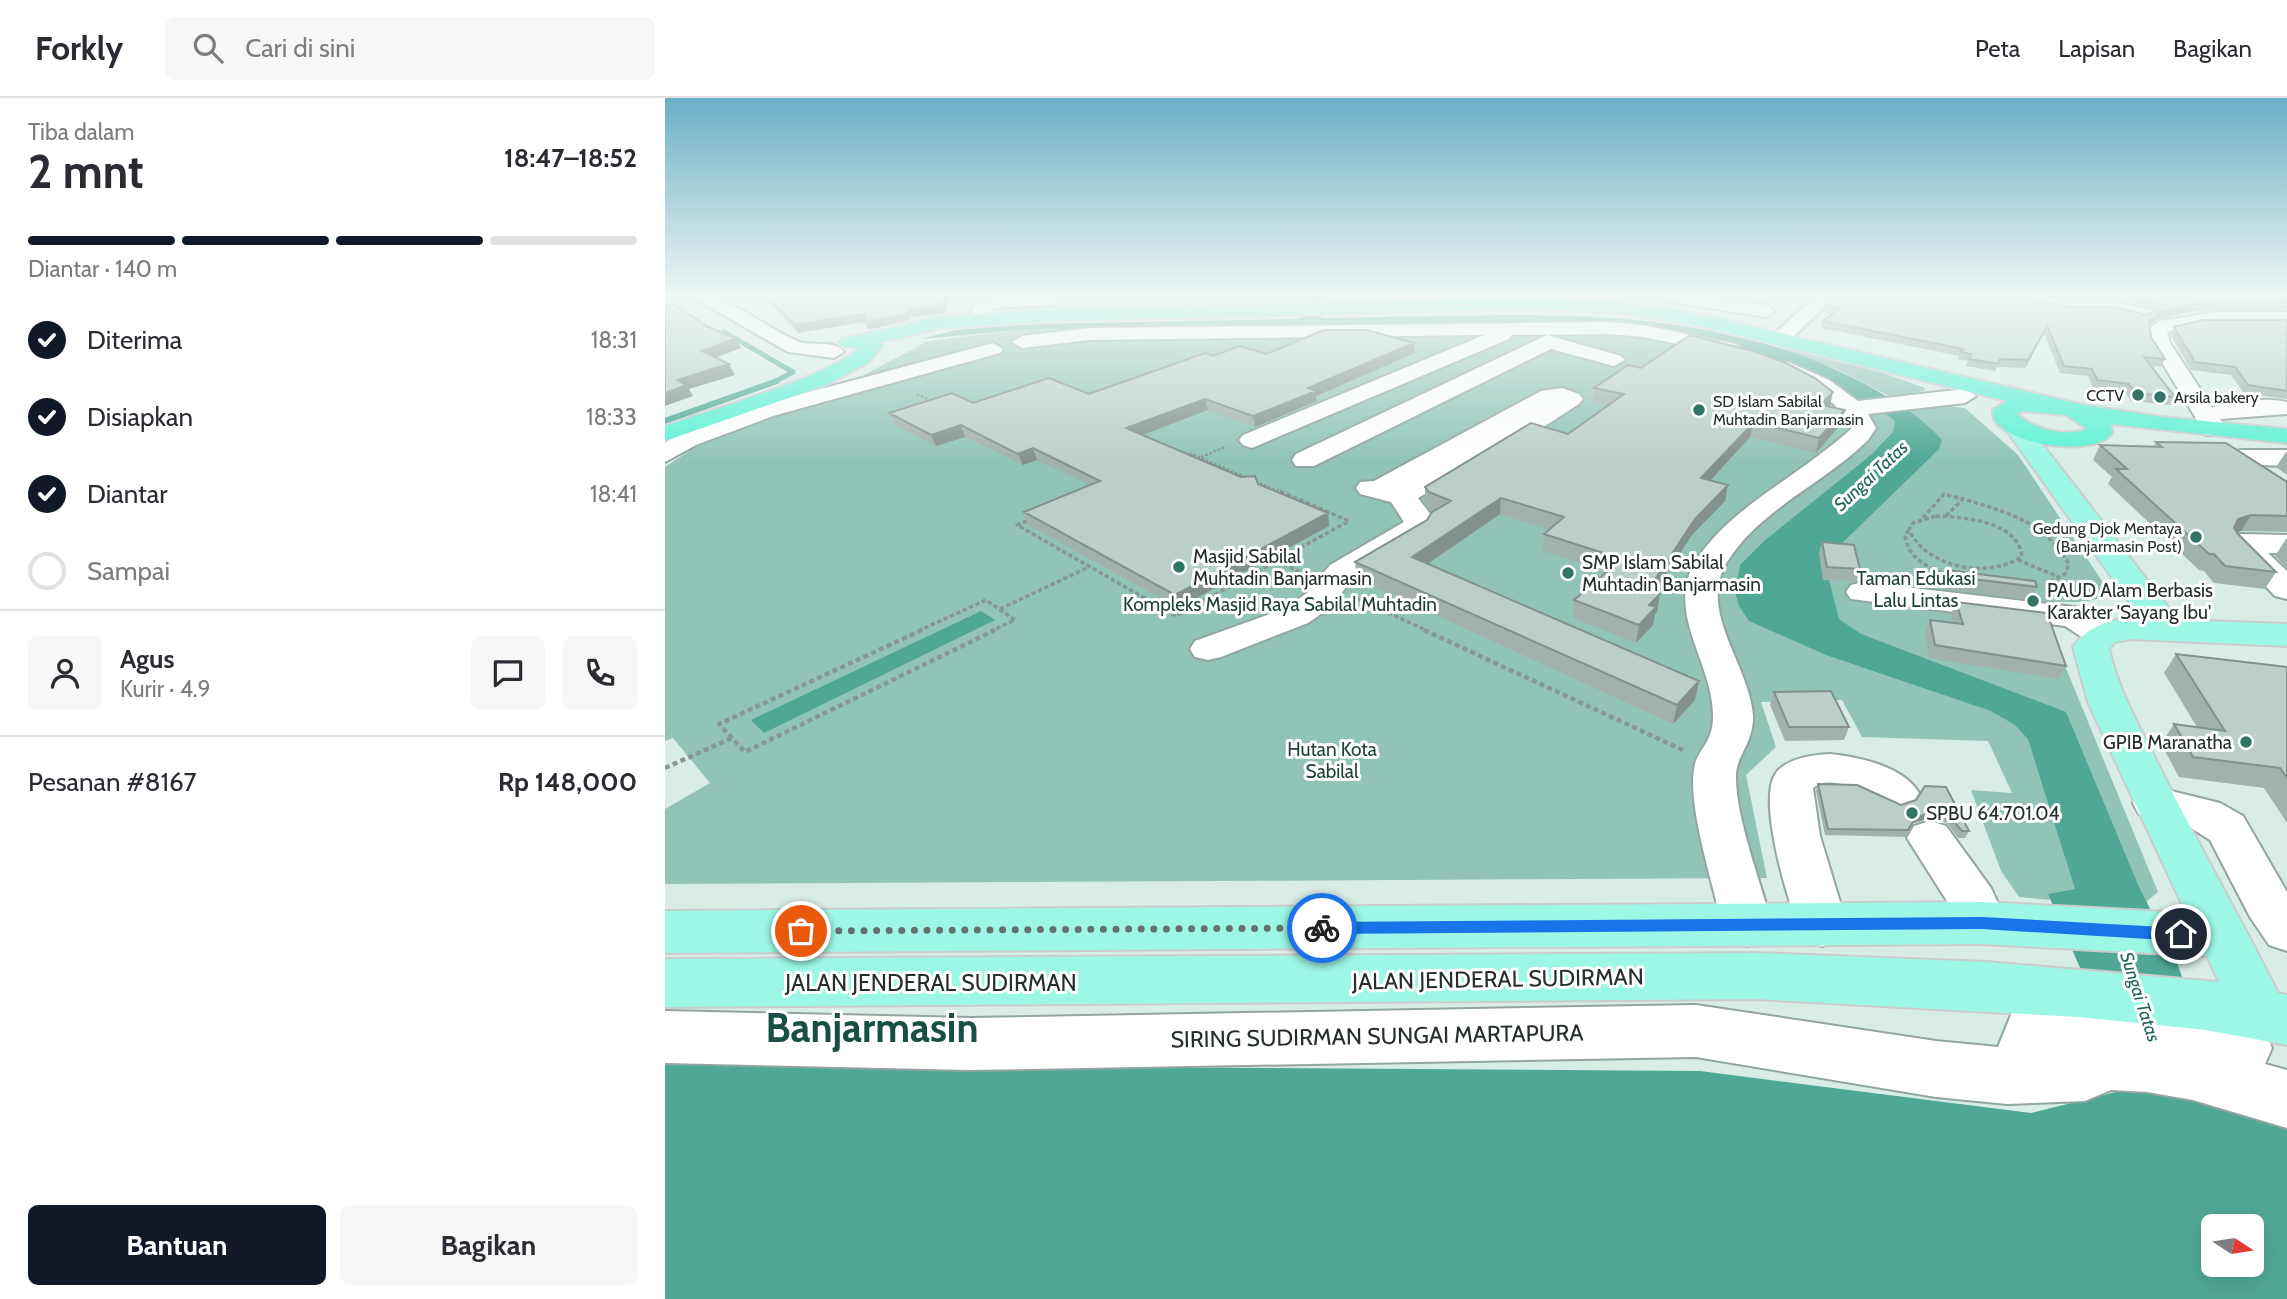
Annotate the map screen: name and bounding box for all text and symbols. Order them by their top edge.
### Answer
search box [165,17,655,80]
text: Forkly [35,28,123,68]
icon: search [189,29,227,67]
text: Cari di sini [245,32,355,64]
text: Peta [1975,34,2020,63]
text: Lapisan [2058,34,2135,63]
text: Bagikan [2173,34,2252,63]
text: Tiba dalam [28,118,134,146]
text: 18:47–18:52 [504,142,637,174]
text: 2 mnt [28,144,144,200]
text: Diantar · 140 m [28,255,177,283]
icon: check [28,321,66,359]
text: Diterima [87,324,182,356]
text: 18:31 [591,326,637,354]
place label: CCTV [2086,386,2124,405]
marker: CCTV [2130,387,2146,403]
place label: Arsila bakery [2174,388,2259,407]
marker: Arsila bakery [2152,389,2168,405]
place label: SD Islam Sabilal Muhtadin Banjarmasin [1713,392,1864,429]
icon: check [28,398,66,436]
text: Disiapkan [87,401,193,433]
marker: SD Islam Sabilal Muhtadin Banjarmasin [1691,402,1707,418]
text: 18:33 [586,403,637,431]
water label: Sungai Tatas [1829,436,1913,516]
icon: check [28,475,66,513]
text: Diantar [87,478,168,510]
text: 18:41 [590,480,637,508]
place label: Gedung Djok Mentaya (Banjarmasin Post) [2033,519,2182,556]
marker: Gedung Djok Mentaya (Banjarmasin Post) [2188,529,2204,545]
place label: Masjid Sabilal Muhtadin Banjarmasin [1193,545,1372,590]
place label: SMP Islam Sabilal Muhtadin Banjarmasin [1582,551,1761,596]
text: Sampai [87,555,170,587]
marker: Masjid Sabilal Muhtadin Banjarmasin [1171,559,1187,575]
marker: SMP Islam Sabilal Muhtadin Banjarmasin [1560,565,1576,581]
park label: Taman Edukasi Lalu Lintas [1857,567,1975,612]
place label: PAUD Alam Berbasis Karakter 'Sayang Ibu' [2047,579,2213,624]
park label: Kompleks Masjid Raya Sabilal Muhtadin [1123,593,1437,616]
marker: PAUD Alam Berbasis Karakter 'Sayang Ibu' [2025,593,2041,609]
button: person [28,636,102,710]
button: chat [471,636,545,710]
button: phone [563,636,637,710]
text: Agus [120,643,174,675]
text: Kurir · 4.9 [120,675,211,703]
place label: GPIB Maranatha [2103,731,2232,754]
marker: GPIB Maranatha [2238,734,2254,750]
park label: Hutan Kota Sabilal [1287,738,1377,783]
text: Pesanan #8167 [28,766,197,798]
text: Rp 148,000 [498,766,637,798]
place label: SPBU 64.701.04 [1926,802,2060,825]
marker: SPBU 64.701.04 [1904,805,1920,821]
courier [1287,893,1357,963]
pin [771,901,831,961]
pin [2151,904,2211,964]
icon: bike [1303,909,1341,947]
icon: bag [782,912,820,950]
icon: home [2162,915,2200,953]
water label: Sungai Tatas [2115,949,2165,1045]
street label: JALAN JENDERAL SUDIRMAN [1351,962,1644,996]
street label: JALAN JENDERAL SUDIRMAN [784,969,1077,997]
district label: Banjarmasin [765,1003,979,1052]
street label: SIRING SUDIRMAN SUNGAI MARTAPURA [1170,1018,1584,1054]
button: Bantuan [28,1205,326,1285]
button: Bagikan [340,1205,637,1285]
north arrow [2201,1214,2265,1278]
map controls [2201,1214,2264,1277]

